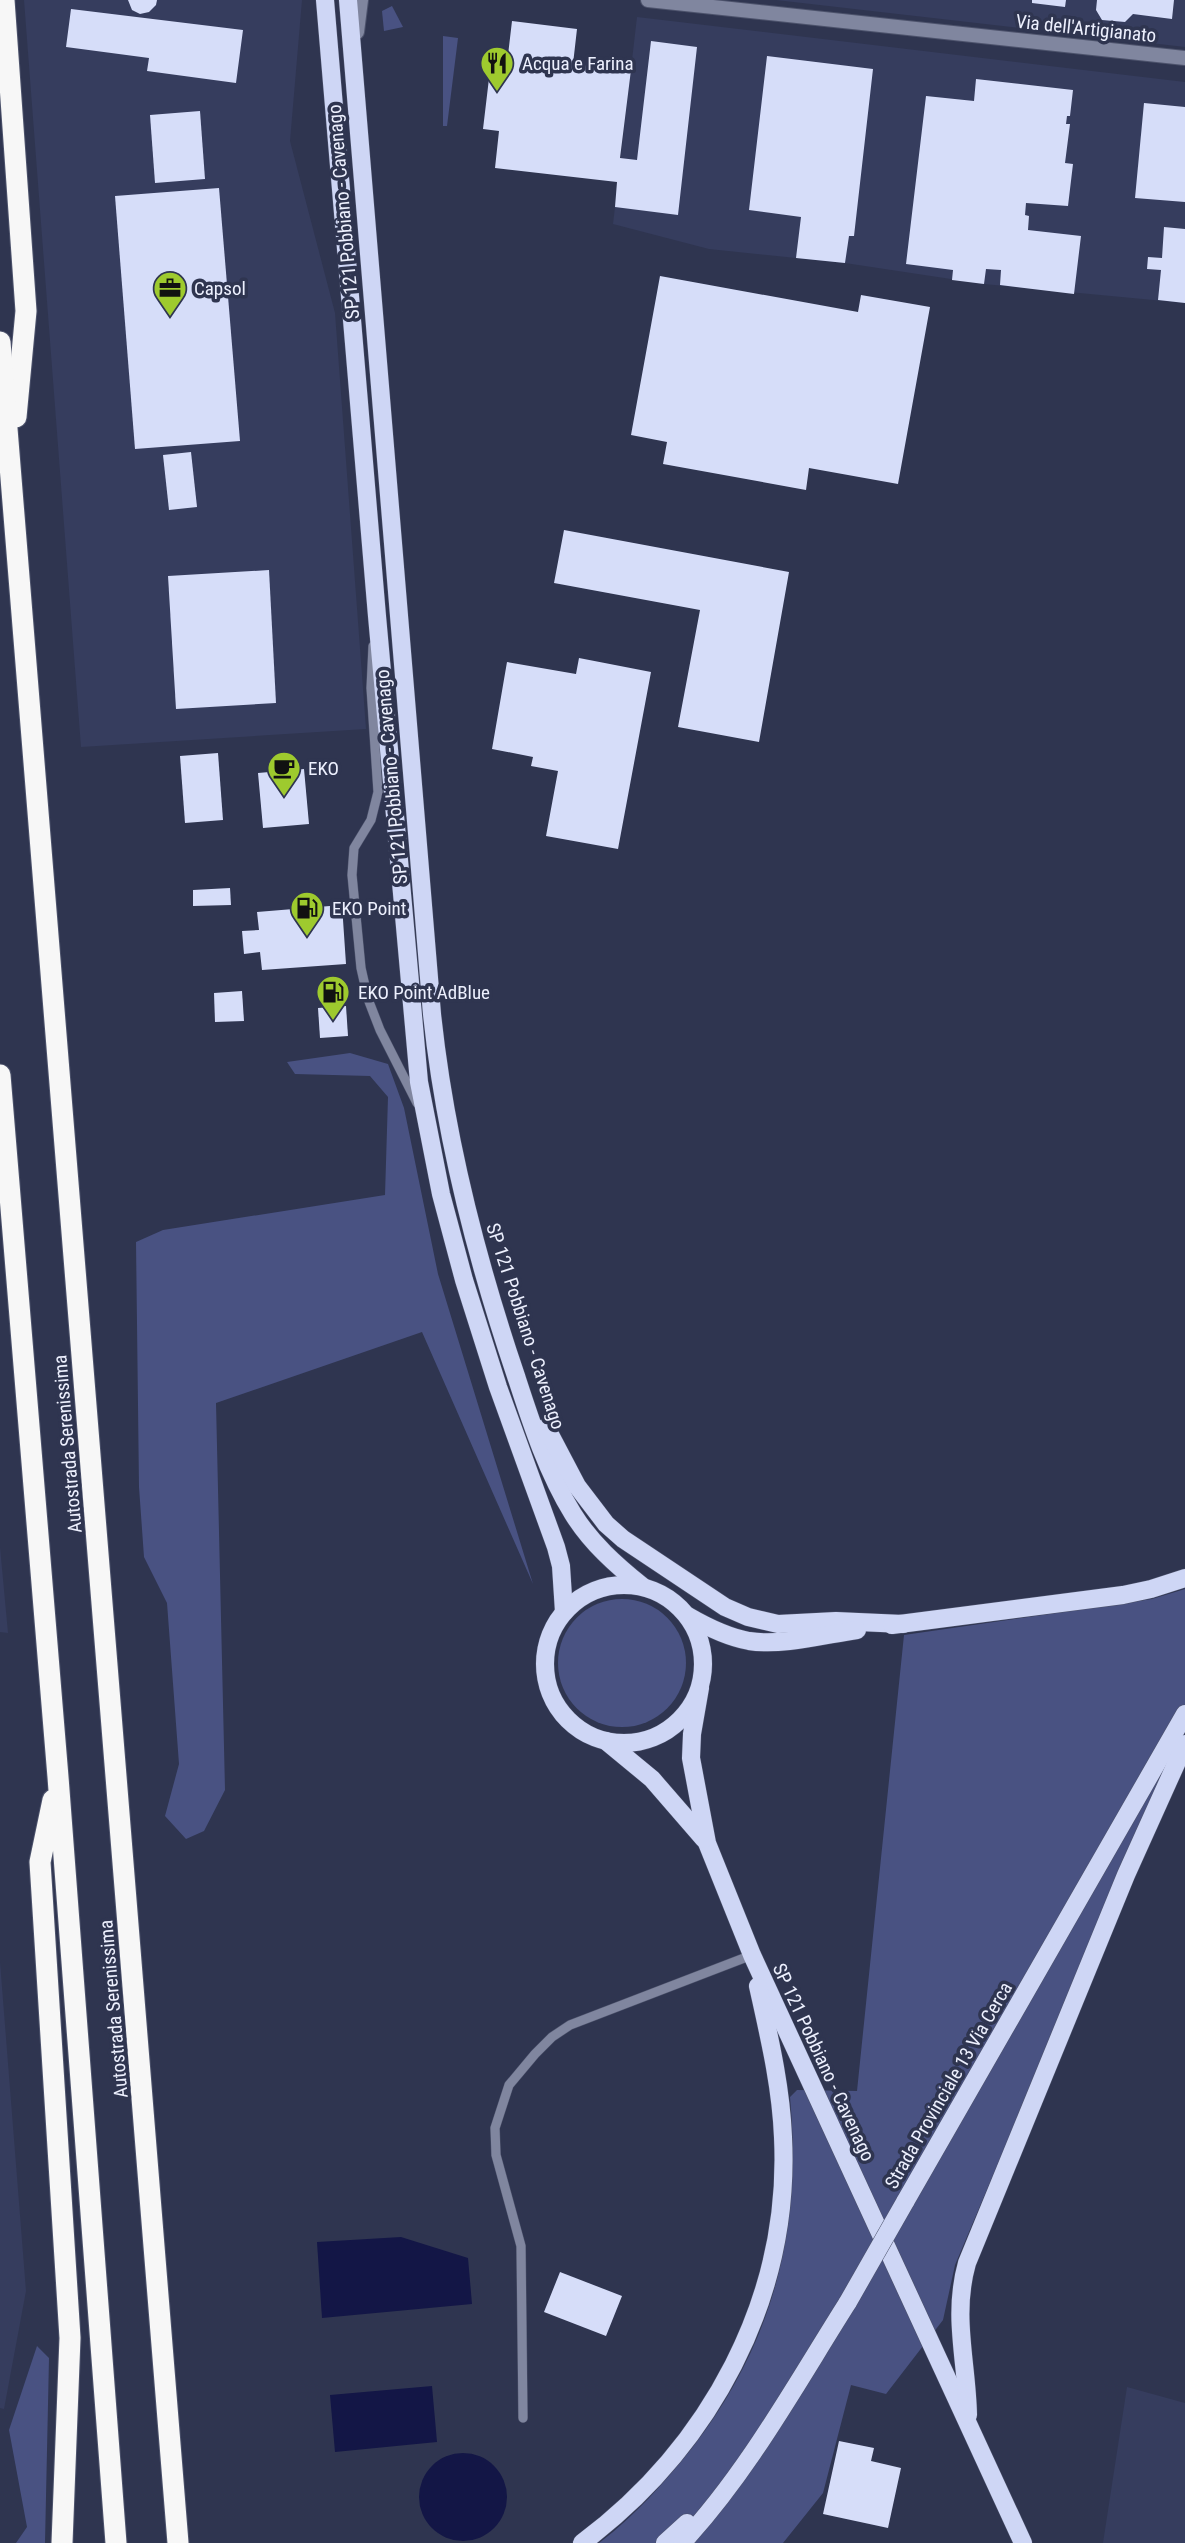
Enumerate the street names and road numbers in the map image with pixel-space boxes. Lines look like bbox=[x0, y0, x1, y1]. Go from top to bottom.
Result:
street label: Via dell'Artigianato bbox=[1015, 10, 1157, 47]
street label: SP 121 Pobbiano - Cavenago bbox=[323, 104, 364, 320]
street label: SP 121 Pobbiano - Cavenago bbox=[371, 669, 412, 885]
street label: SP 121 Pobbiano - Cavenago bbox=[481, 1220, 570, 1432]
street label: Autostrada Serenissima bbox=[48, 1354, 87, 1534]
street label: Autostrada Serenissima bbox=[94, 1919, 133, 2099]
street label: SP 121 Pobbiano - Cavenago bbox=[768, 1960, 879, 2165]
street label: Strada Provinciale 13 Via Cerca bbox=[880, 1978, 1017, 2193]

